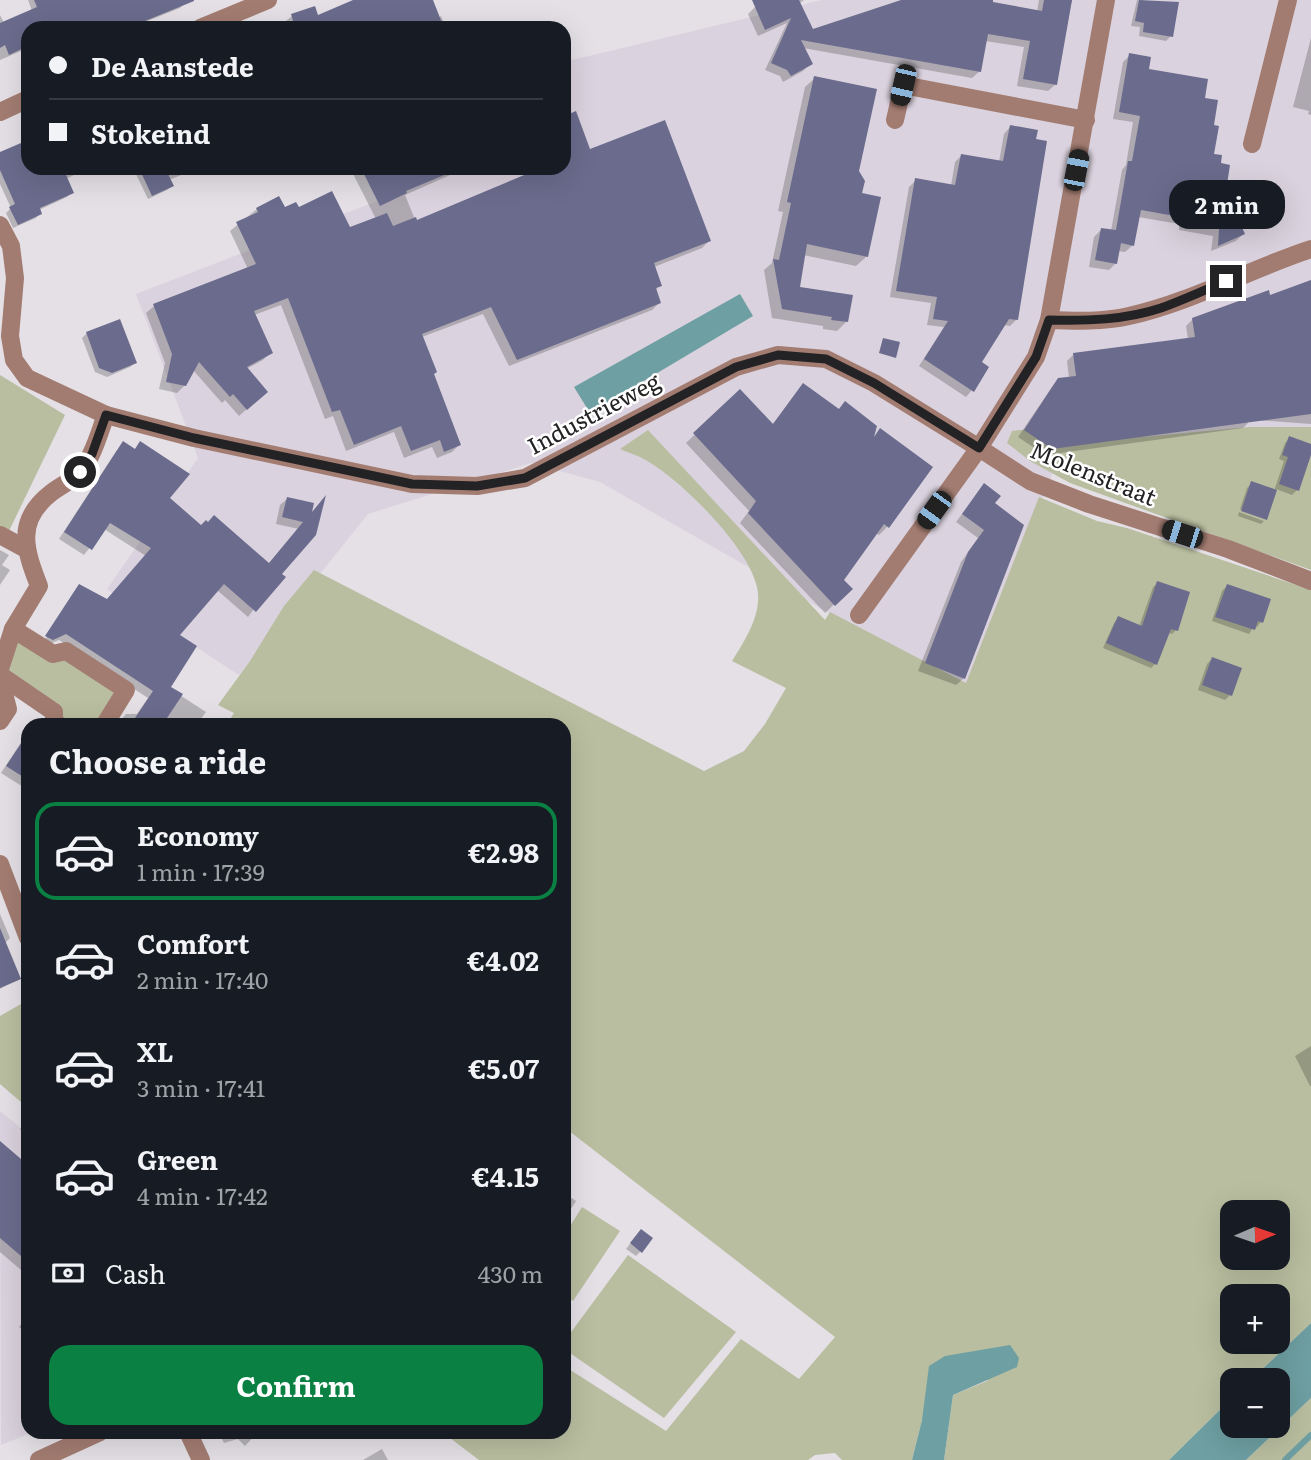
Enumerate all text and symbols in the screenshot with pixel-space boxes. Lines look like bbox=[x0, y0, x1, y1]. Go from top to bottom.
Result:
text: De Aanstede bbox=[91, 46, 254, 85]
car bbox=[889, 62, 918, 108]
text: Stokeind bbox=[91, 113, 210, 152]
car bbox=[1062, 147, 1091, 193]
callout: 2 min bbox=[1168, 180, 1284, 229]
text: 2 min bbox=[1195, 187, 1259, 221]
route end bbox=[1210, 265, 1242, 297]
street label: Industrieweg bbox=[521, 363, 666, 462]
street label: Molenstraat bbox=[1026, 431, 1163, 513]
route start bbox=[64, 456, 96, 488]
car bbox=[914, 487, 955, 533]
car bbox=[1159, 518, 1206, 550]
text: Choose a ride bbox=[49, 736, 266, 784]
text: Economy bbox=[137, 815, 259, 854]
icon: car bbox=[53, 820, 116, 883]
text: €2.98 bbox=[468, 832, 539, 871]
text: 1 min · 17:39 bbox=[137, 854, 265, 888]
text: Comfort bbox=[137, 923, 249, 962]
icon: car bbox=[53, 928, 116, 991]
text: €4.02 bbox=[467, 940, 539, 979]
text: 2 min · 17:40 bbox=[137, 962, 268, 996]
text: XL bbox=[137, 1031, 174, 1070]
icon: car bbox=[53, 1036, 116, 1099]
text: €5.07 bbox=[468, 1048, 539, 1087]
text: 3 min · 17:41 bbox=[137, 1070, 265, 1104]
text: Green bbox=[137, 1139, 218, 1178]
icon: car bbox=[53, 1144, 116, 1207]
text: €4.15 bbox=[472, 1156, 539, 1195]
text: 4 min · 17:42 bbox=[137, 1178, 268, 1212]
north arrow bbox=[1220, 1200, 1290, 1270]
map controls bbox=[1220, 1200, 1290, 1438]
text: Cash bbox=[105, 1253, 166, 1292]
icon: cash bbox=[49, 1254, 87, 1292]
text: 430 m bbox=[478, 1256, 543, 1290]
button: + bbox=[1220, 1284, 1290, 1354]
button: Confirm bbox=[49, 1345, 543, 1425]
button: − bbox=[1220, 1368, 1290, 1438]

